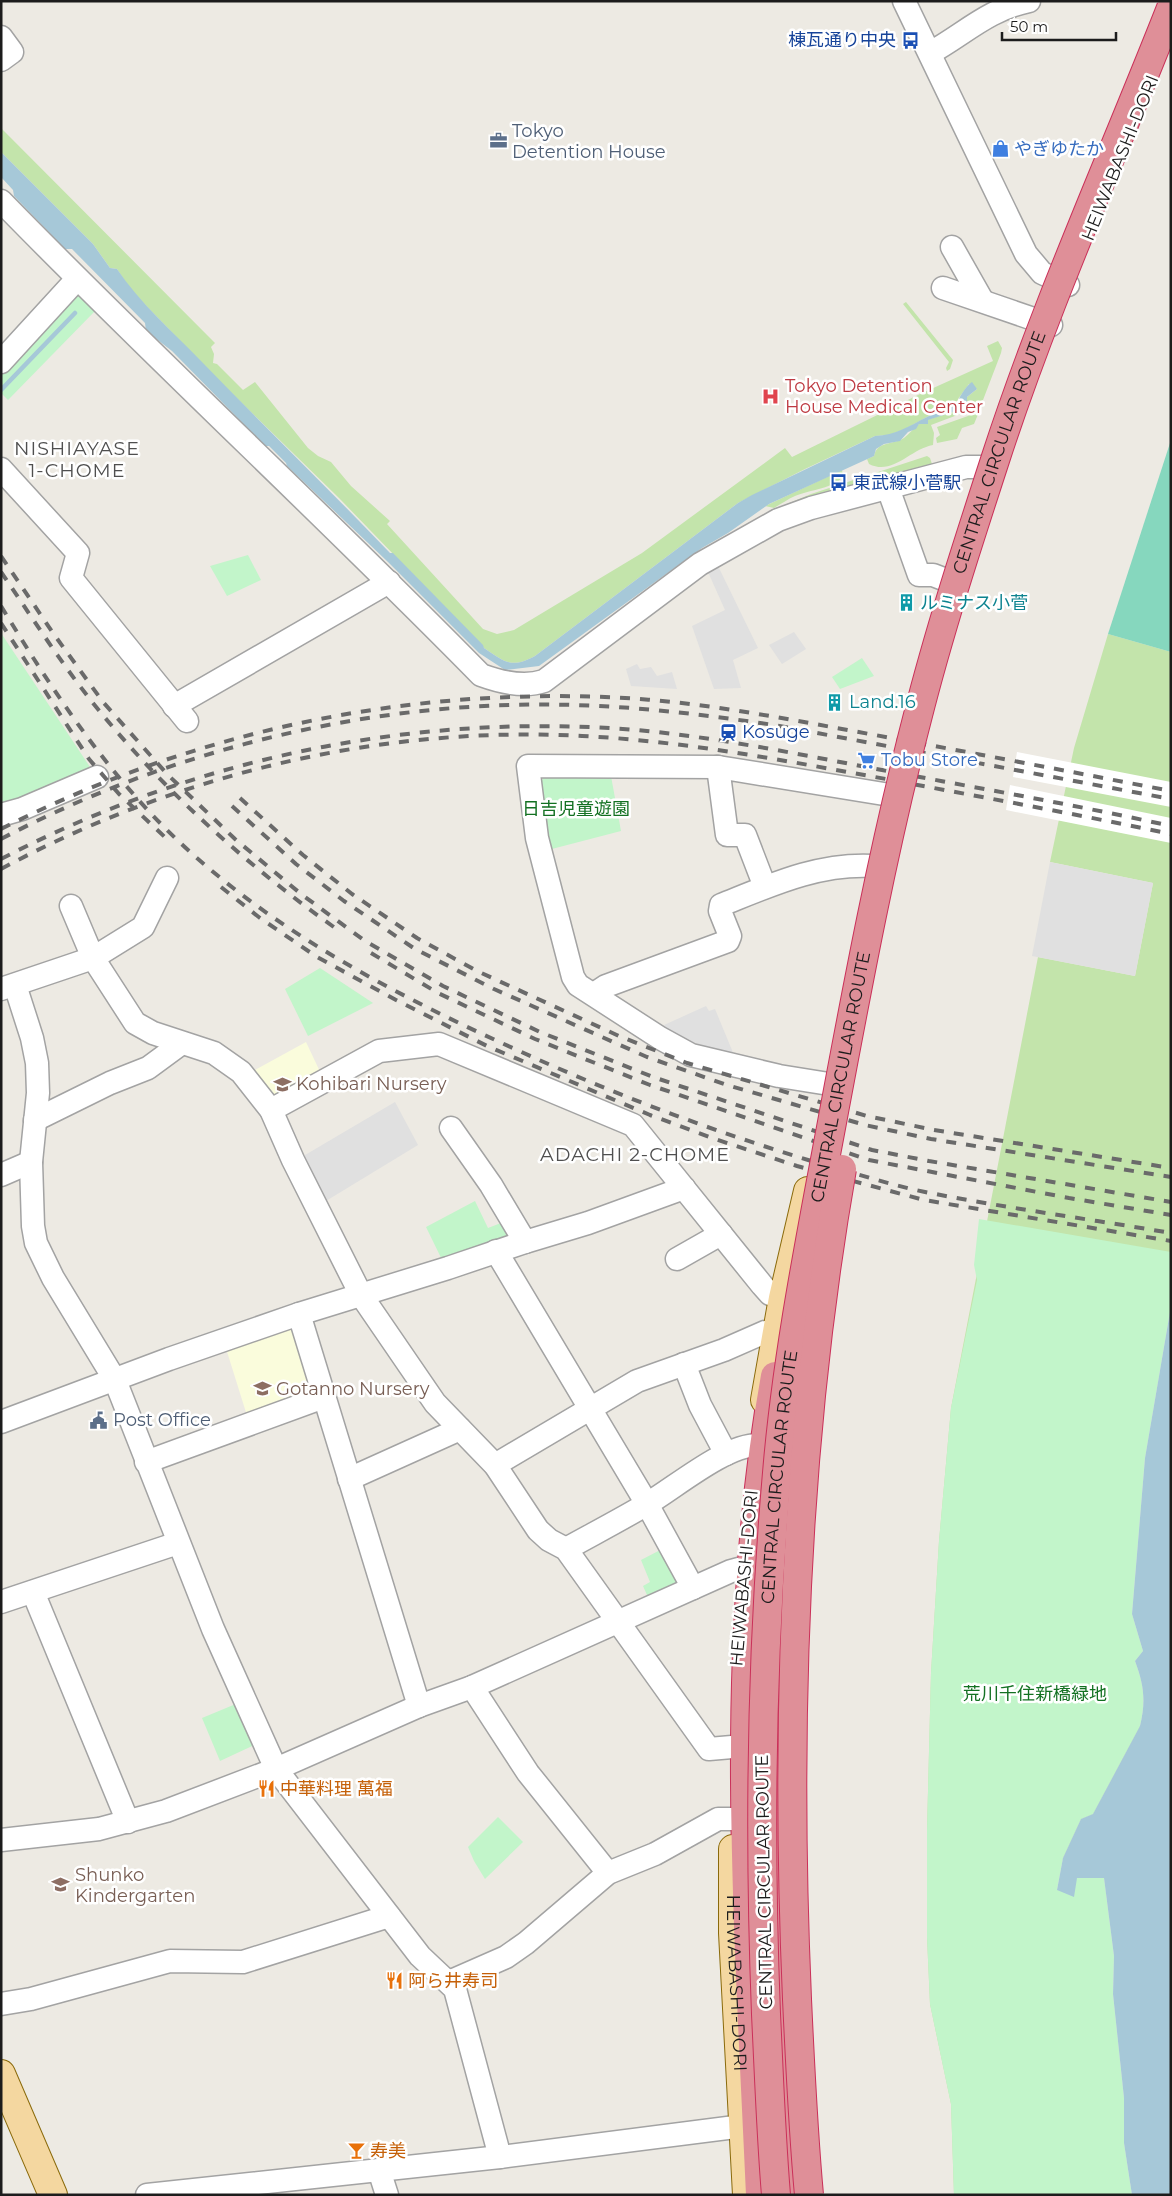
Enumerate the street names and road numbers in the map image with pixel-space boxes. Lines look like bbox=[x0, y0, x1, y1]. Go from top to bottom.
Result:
street label: HEIWABASHI-DORI bbox=[1077, 72, 1163, 244]
street label: CENTRAL CIRCULAR ROUTE bbox=[948, 328, 1051, 577]
street label: CENTRAL CIRCULAR ROUTE bbox=[806, 950, 875, 1204]
street label: CENTRAL CIRCULAR ROUTE bbox=[757, 1349, 802, 1605]
street label: HEIWABASHI-DORI bbox=[725, 1489, 763, 1667]
street label: CENTRAL CIRCULAR ROUTE bbox=[751, 1754, 777, 2010]
street label: HEIWABASHI-DORI bbox=[722, 1894, 751, 2072]

